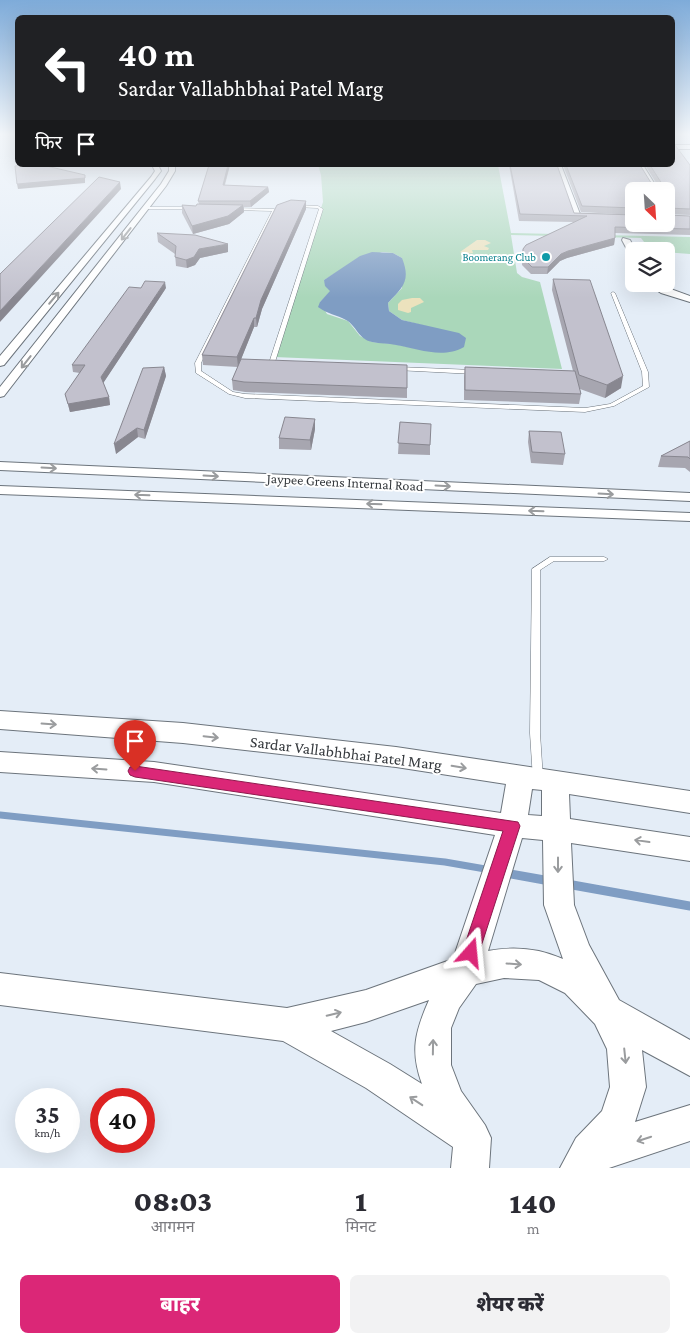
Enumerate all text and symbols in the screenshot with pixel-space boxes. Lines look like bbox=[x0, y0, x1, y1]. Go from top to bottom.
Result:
icon: left bbox=[35, 35, 100, 100]
text: 40 m bbox=[118, 35, 195, 74]
text: Sardar Vallabhbhai Patel Marg bbox=[118, 76, 383, 101]
icon: arrive bbox=[72, 130, 100, 158]
text: फिर bbox=[35, 132, 62, 153]
north arrow bbox=[625, 182, 675, 232]
map controls bbox=[625, 182, 675, 292]
one-way arrow bbox=[120, 227, 131, 240]
button: layers bbox=[625, 242, 675, 292]
place label: Boomerang Club bbox=[462, 251, 536, 264]
marker: Boomerang Club bbox=[540, 251, 552, 263]
one-way arrow bbox=[48, 292, 59, 305]
one-way arrow bbox=[20, 355, 31, 368]
one-way arrow bbox=[40, 464, 56, 473]
street label: Jaypee Greens Internal Road bbox=[264, 470, 424, 494]
one-way arrow bbox=[203, 471, 219, 480]
one-way arrow bbox=[435, 482, 451, 491]
one-way arrow bbox=[597, 489, 613, 498]
one-way arrow bbox=[134, 491, 150, 500]
one-way arrow bbox=[366, 500, 382, 509]
one-way arrow bbox=[529, 506, 545, 516]
one-way arrow bbox=[40, 719, 56, 729]
pin bbox=[114, 720, 156, 771]
icon: arrive bbox=[121, 727, 149, 755]
one-way arrow bbox=[202, 732, 218, 742]
street label: Sardar Vallabhbhai Patel Marg bbox=[249, 733, 443, 774]
one-way arrow bbox=[450, 763, 466, 773]
one-way arrow bbox=[92, 764, 108, 773]
one-way arrow bbox=[634, 836, 650, 846]
one-way arrow bbox=[553, 857, 563, 873]
position arrow bbox=[444, 926, 496, 978]
one-way arrow bbox=[505, 959, 521, 968]
one-way arrow bbox=[326, 1009, 342, 1018]
one-way arrow bbox=[429, 1039, 438, 1055]
one-way arrow bbox=[620, 1048, 630, 1064]
speed limit sign: 40 bbox=[90, 1088, 155, 1153]
one-way arrow bbox=[410, 1096, 424, 1106]
text: 35 bbox=[35, 1101, 60, 1128]
text: km/h bbox=[35, 1126, 60, 1140]
one-way arrow bbox=[637, 1135, 652, 1144]
text: 08:03 bbox=[133, 1184, 212, 1217]
text: 1 bbox=[355, 1184, 367, 1217]
text: 140 bbox=[510, 1186, 557, 1219]
text: आगमन bbox=[151, 1218, 195, 1235]
text: मिनट bbox=[346, 1218, 376, 1235]
text: m bbox=[527, 1220, 540, 1237]
button: बाहर bbox=[20, 1275, 340, 1333]
button: शेयर करें bbox=[350, 1275, 670, 1333]

